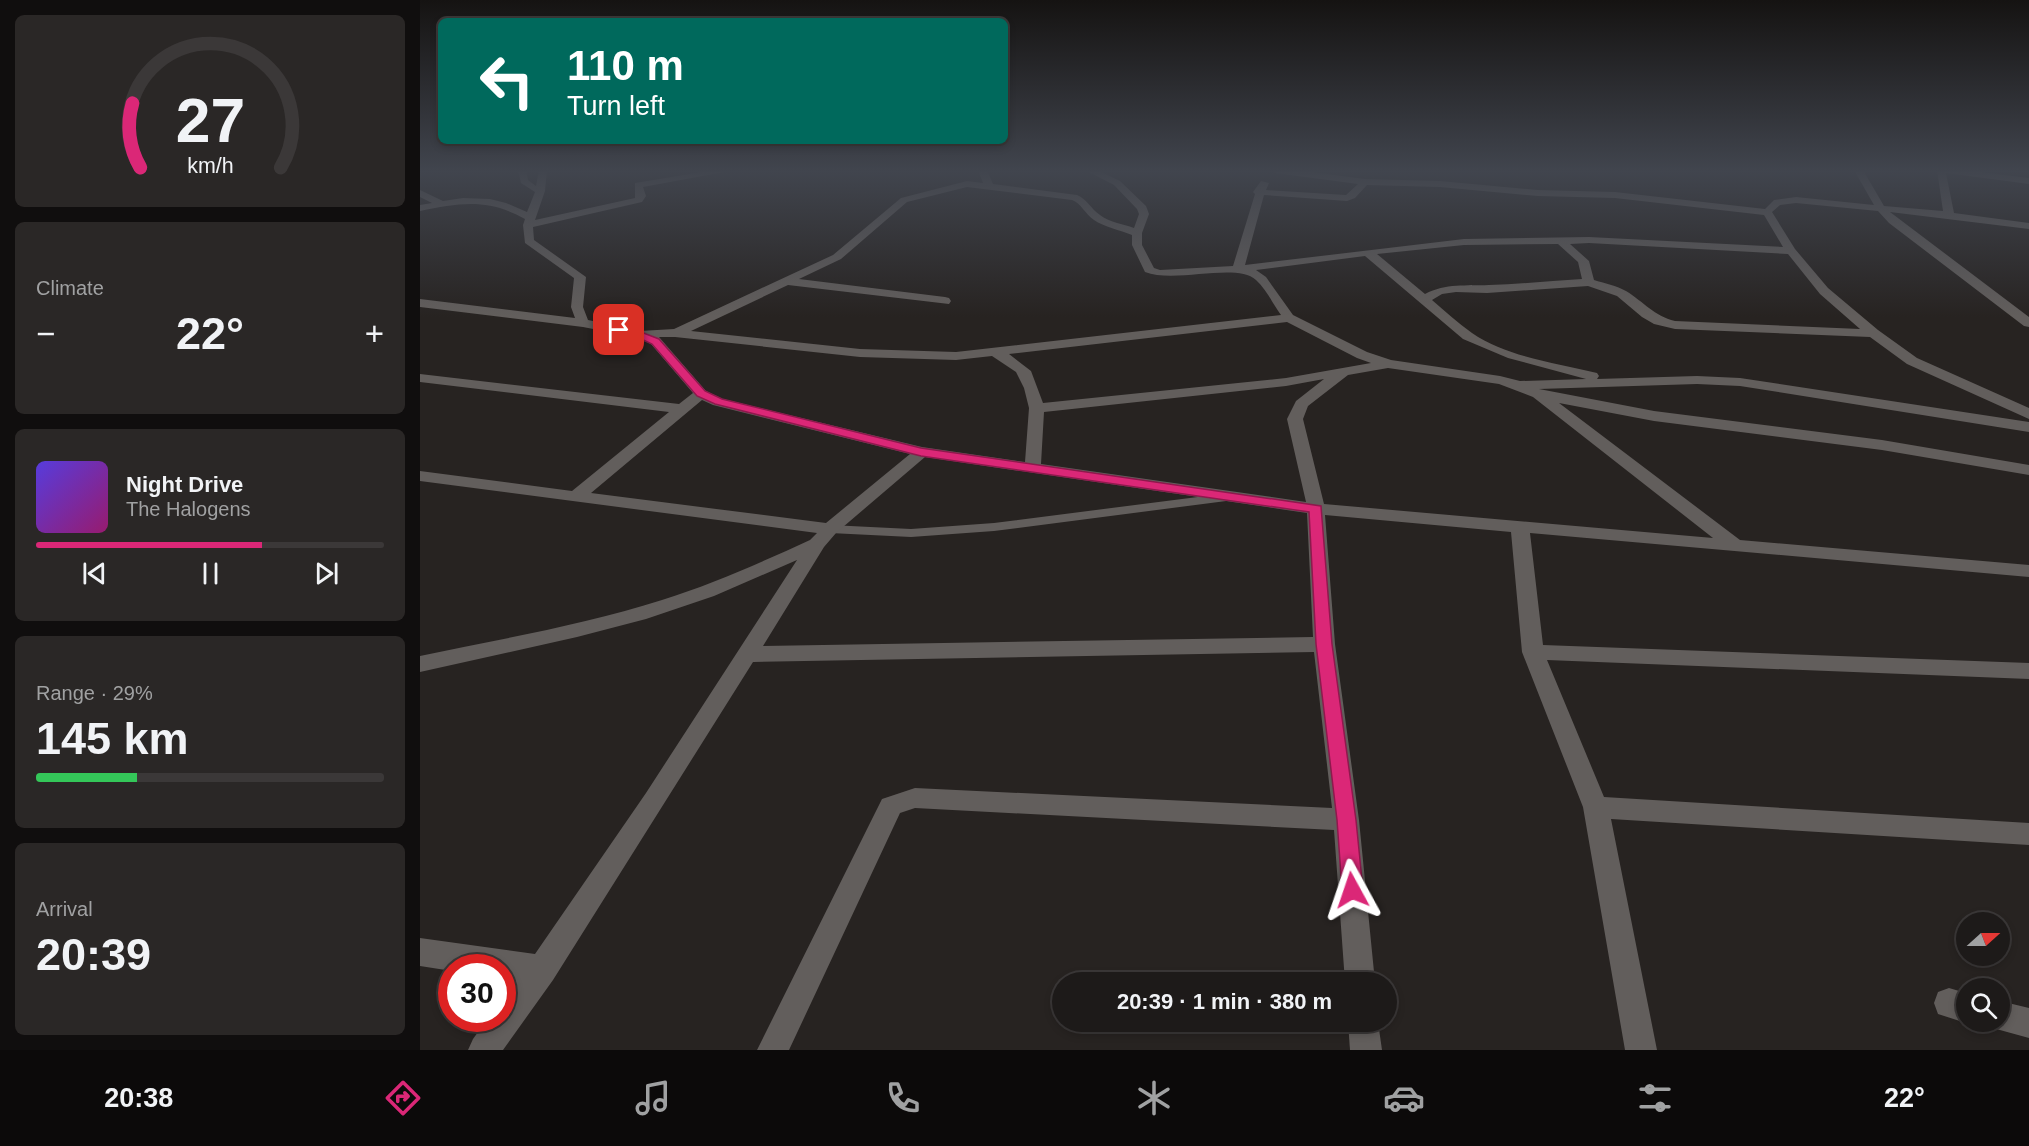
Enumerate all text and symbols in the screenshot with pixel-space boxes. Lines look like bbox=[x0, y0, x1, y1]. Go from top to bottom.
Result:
icon: left bbox=[468, 42, 546, 120]
text: 110 m bbox=[567, 42, 684, 89]
text: 27 bbox=[175, 86, 245, 155]
text: Turn left bbox=[567, 91, 665, 121]
text: km/h bbox=[187, 154, 233, 178]
text: Climate bbox=[36, 277, 104, 299]
pin bbox=[593, 304, 644, 355]
text: 22° bbox=[176, 308, 244, 359]
icon: arrive bbox=[602, 313, 635, 346]
text: − bbox=[36, 315, 55, 352]
text: + bbox=[365, 315, 384, 352]
text: Night Drive bbox=[126, 472, 243, 497]
text: The Halogens bbox=[126, 498, 251, 520]
icon: previous bbox=[78, 557, 111, 590]
icon: pause bbox=[194, 557, 227, 590]
icon: next bbox=[310, 557, 343, 590]
text: Range · 29% bbox=[36, 682, 153, 704]
text: 145 km bbox=[36, 713, 189, 764]
position arrow bbox=[1320, 858, 1384, 922]
text: Arrival bbox=[36, 898, 93, 920]
north arrow bbox=[1956, 912, 2010, 966]
map controls bbox=[1956, 912, 2010, 1032]
text: 20:39 bbox=[36, 929, 151, 980]
speed limit sign: 30 bbox=[438, 954, 516, 1032]
button: search bbox=[1956, 978, 2010, 1032]
text: 20:39 · 1 min · 380 m bbox=[1117, 989, 1332, 1014]
icon: directions bbox=[382, 1077, 424, 1119]
icon: music bbox=[632, 1077, 674, 1119]
icon: phone bbox=[882, 1077, 924, 1119]
icon: climate bbox=[1133, 1077, 1175, 1119]
icon: car bbox=[1383, 1077, 1425, 1119]
icon: filters bbox=[1634, 1077, 1676, 1119]
text: 20:38 bbox=[104, 1083, 173, 1113]
text: 22° bbox=[1884, 1083, 1925, 1113]

